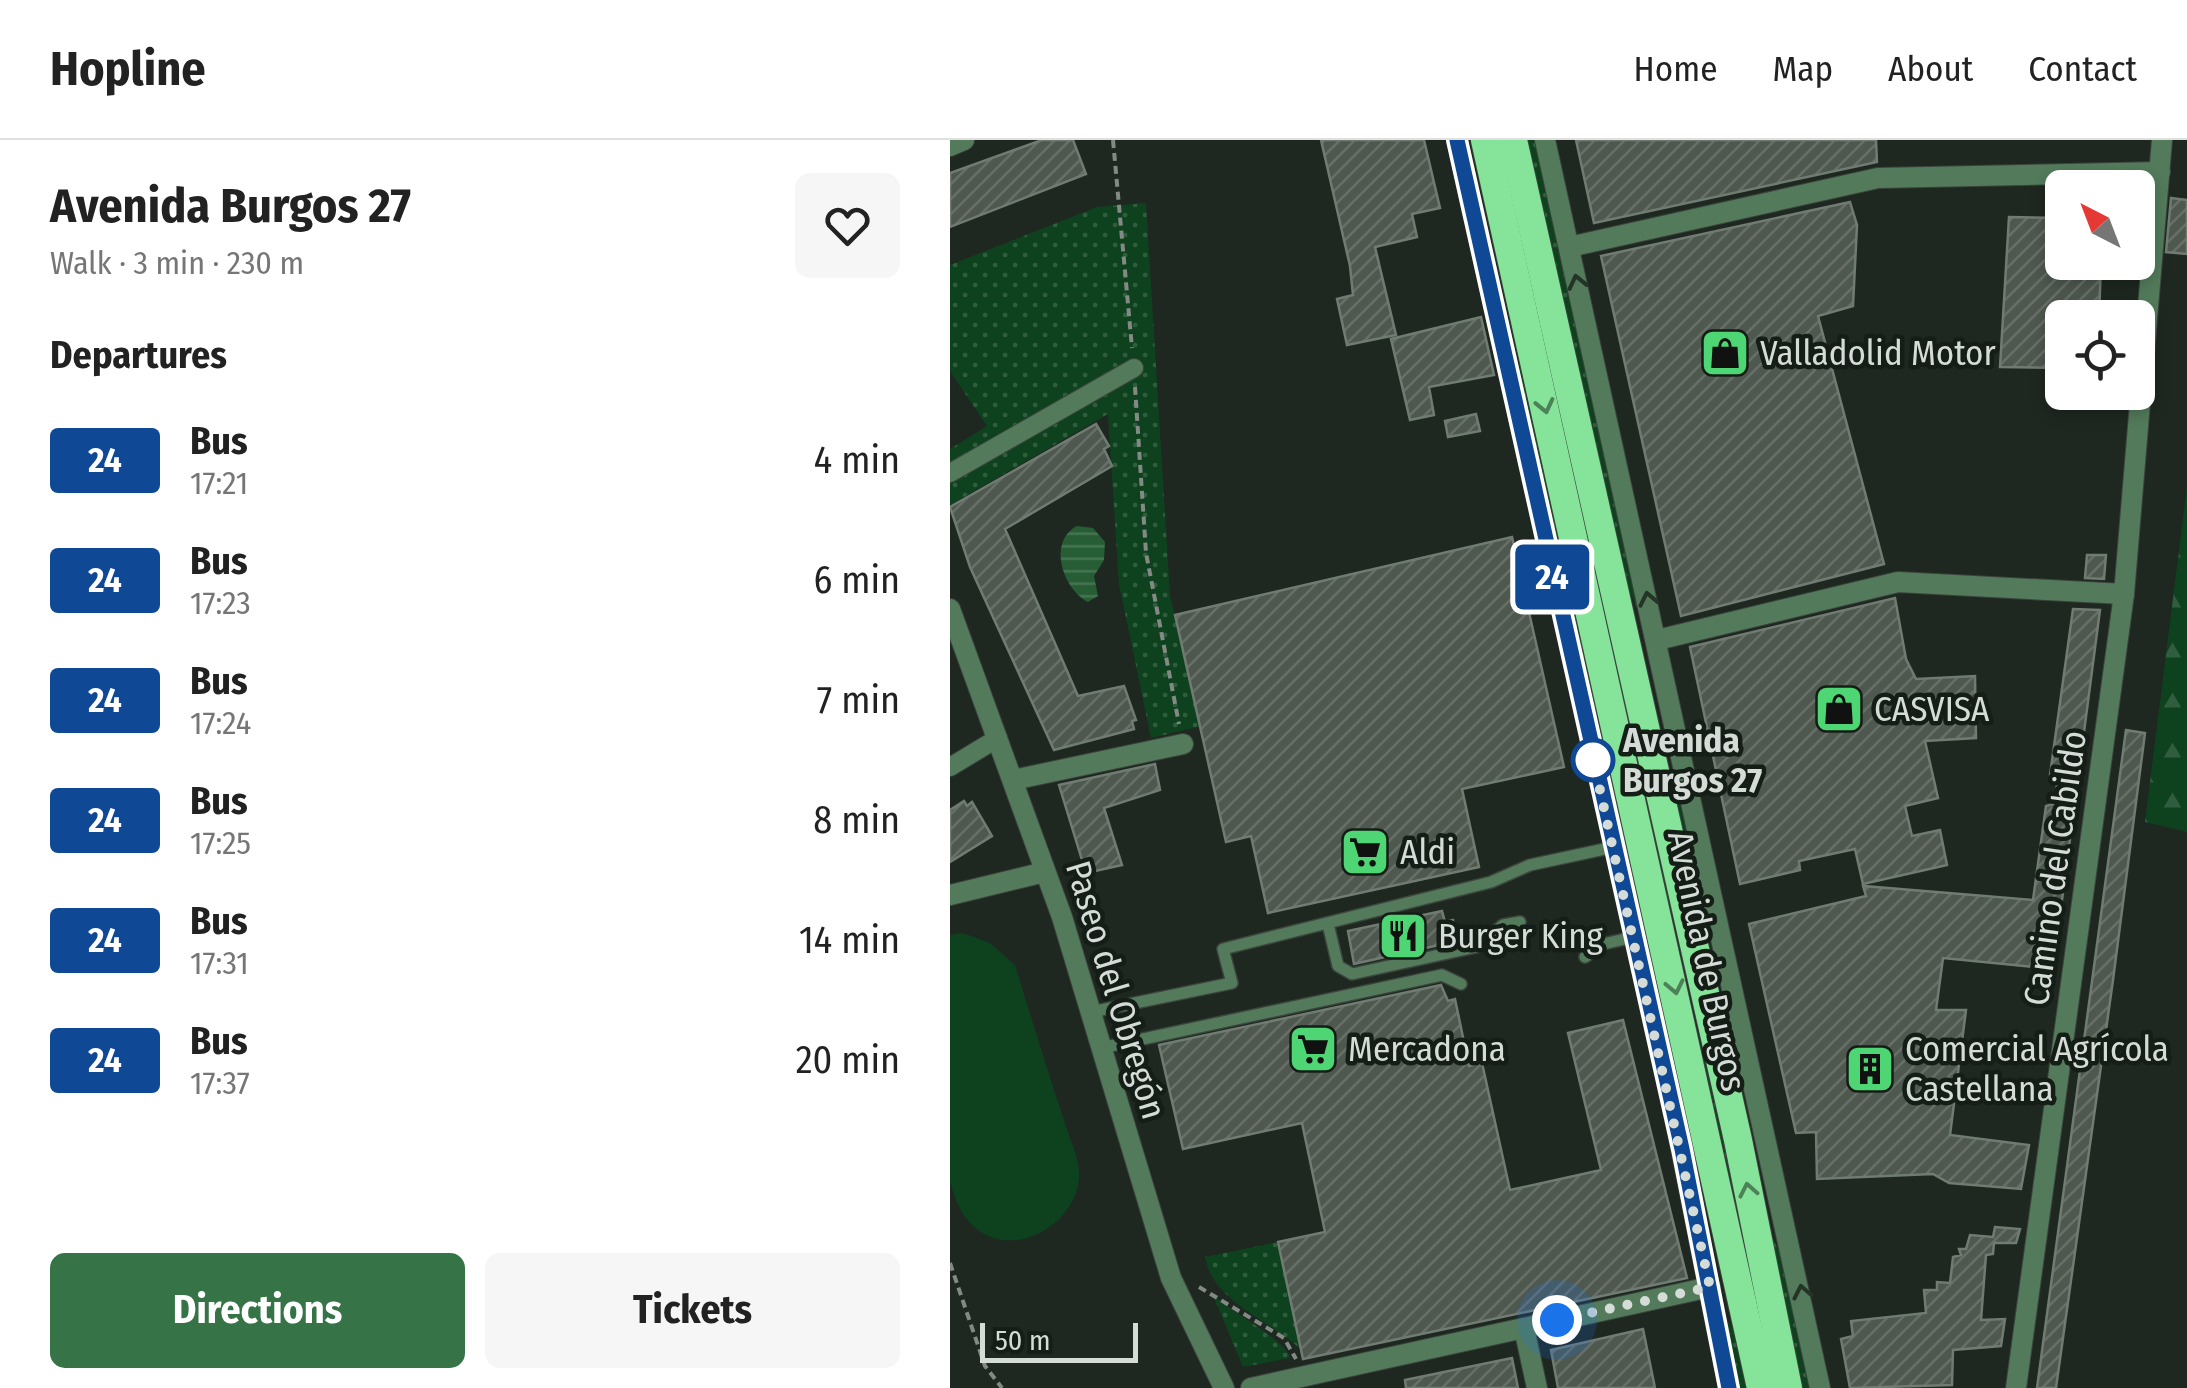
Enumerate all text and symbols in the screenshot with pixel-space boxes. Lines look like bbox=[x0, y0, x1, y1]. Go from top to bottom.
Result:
text: Hopline bbox=[50, 40, 206, 98]
text: Home bbox=[1634, 48, 1717, 90]
text: Map bbox=[1772, 48, 1833, 90]
text: About bbox=[1888, 48, 1973, 90]
text: Contact bbox=[2028, 48, 2137, 90]
north arrow bbox=[2045, 170, 2155, 280]
map controls bbox=[2045, 170, 2155, 410]
button: heart bbox=[795, 173, 900, 278]
text: Avenida Burgos 27 bbox=[50, 177, 411, 235]
text: Walk · 3 min · 230 m bbox=[50, 244, 304, 282]
one-way arrow bbox=[1568, 274, 1589, 291]
button: locate bbox=[2045, 300, 2155, 410]
shop icon: Valladolid Motor bbox=[1699, 327, 1751, 379]
text: Departures bbox=[50, 332, 227, 378]
place label: Valladolid Motor bbox=[1760, 332, 1996, 374]
one-way arrow bbox=[1533, 397, 1554, 414]
text: Bus bbox=[190, 418, 248, 464]
text: 4 min bbox=[814, 437, 900, 483]
text: 24 bbox=[88, 439, 122, 481]
text: 17:21 bbox=[190, 464, 248, 502]
text: Bus bbox=[190, 538, 248, 584]
line badge: 24 bbox=[1507, 544, 1597, 610]
text: 24 bbox=[1535, 556, 1569, 598]
text: 6 min bbox=[813, 557, 900, 603]
text: 24 bbox=[88, 559, 122, 601]
text: 17:23 bbox=[190, 584, 251, 622]
one-way arrow bbox=[1639, 591, 1660, 608]
text: Bus bbox=[190, 658, 248, 704]
text: 7 min bbox=[817, 677, 900, 723]
text: 24 bbox=[88, 679, 122, 721]
shop icon: CASVISA bbox=[1813, 683, 1865, 735]
place label: CASVISA bbox=[1874, 688, 1990, 730]
text: 17:24 bbox=[190, 704, 251, 742]
place label: Avenida Burgos 27 bbox=[1622, 719, 1762, 801]
street label: Camino del Cabildo bbox=[2015, 728, 2095, 1008]
marker: Avenida Burgos 27 bbox=[1572, 739, 1614, 781]
text: Bus bbox=[190, 778, 248, 824]
text: 8 min bbox=[813, 797, 900, 843]
text: 24 bbox=[88, 799, 122, 841]
text: 17:25 bbox=[190, 824, 251, 862]
supermarket icon: Aldi bbox=[1339, 826, 1391, 878]
street label: Avenida de Burgos bbox=[1659, 827, 1755, 1095]
place label: Aldi bbox=[1400, 831, 1455, 873]
street label: Paseo del Obregón bbox=[1057, 856, 1175, 1124]
text: Bus bbox=[190, 898, 248, 944]
restaurant icon: Burger King bbox=[1377, 910, 1429, 962]
place label: Burger King bbox=[1438, 915, 1604, 957]
text: 14 min bbox=[799, 917, 900, 963]
text: 24 bbox=[88, 919, 122, 961]
text: 17:31 bbox=[190, 944, 249, 982]
one-way arrow bbox=[1663, 978, 1684, 995]
text: Bus bbox=[190, 1018, 248, 1064]
supermarket icon: Mercadona bbox=[1287, 1023, 1339, 1075]
place label: Mercadona bbox=[1348, 1028, 1506, 1070]
place label: Comercial Agrícola Castellana bbox=[1905, 1028, 2169, 1110]
text: 20 min bbox=[796, 1037, 900, 1083]
text: 24 bbox=[88, 1039, 122, 1081]
building icon: Comercial Agrícola Castellana bbox=[1844, 1043, 1896, 1095]
text: 17:37 bbox=[190, 1064, 250, 1102]
one-way arrow bbox=[1738, 1181, 1759, 1198]
button: Directions bbox=[50, 1253, 465, 1368]
button: Tickets bbox=[485, 1253, 900, 1368]
one-way arrow bbox=[1792, 1284, 1813, 1301]
your location bbox=[1532, 1295, 1582, 1345]
scale bar bbox=[980, 1318, 1138, 1362]
text: 50 m bbox=[995, 1324, 1051, 1357]

